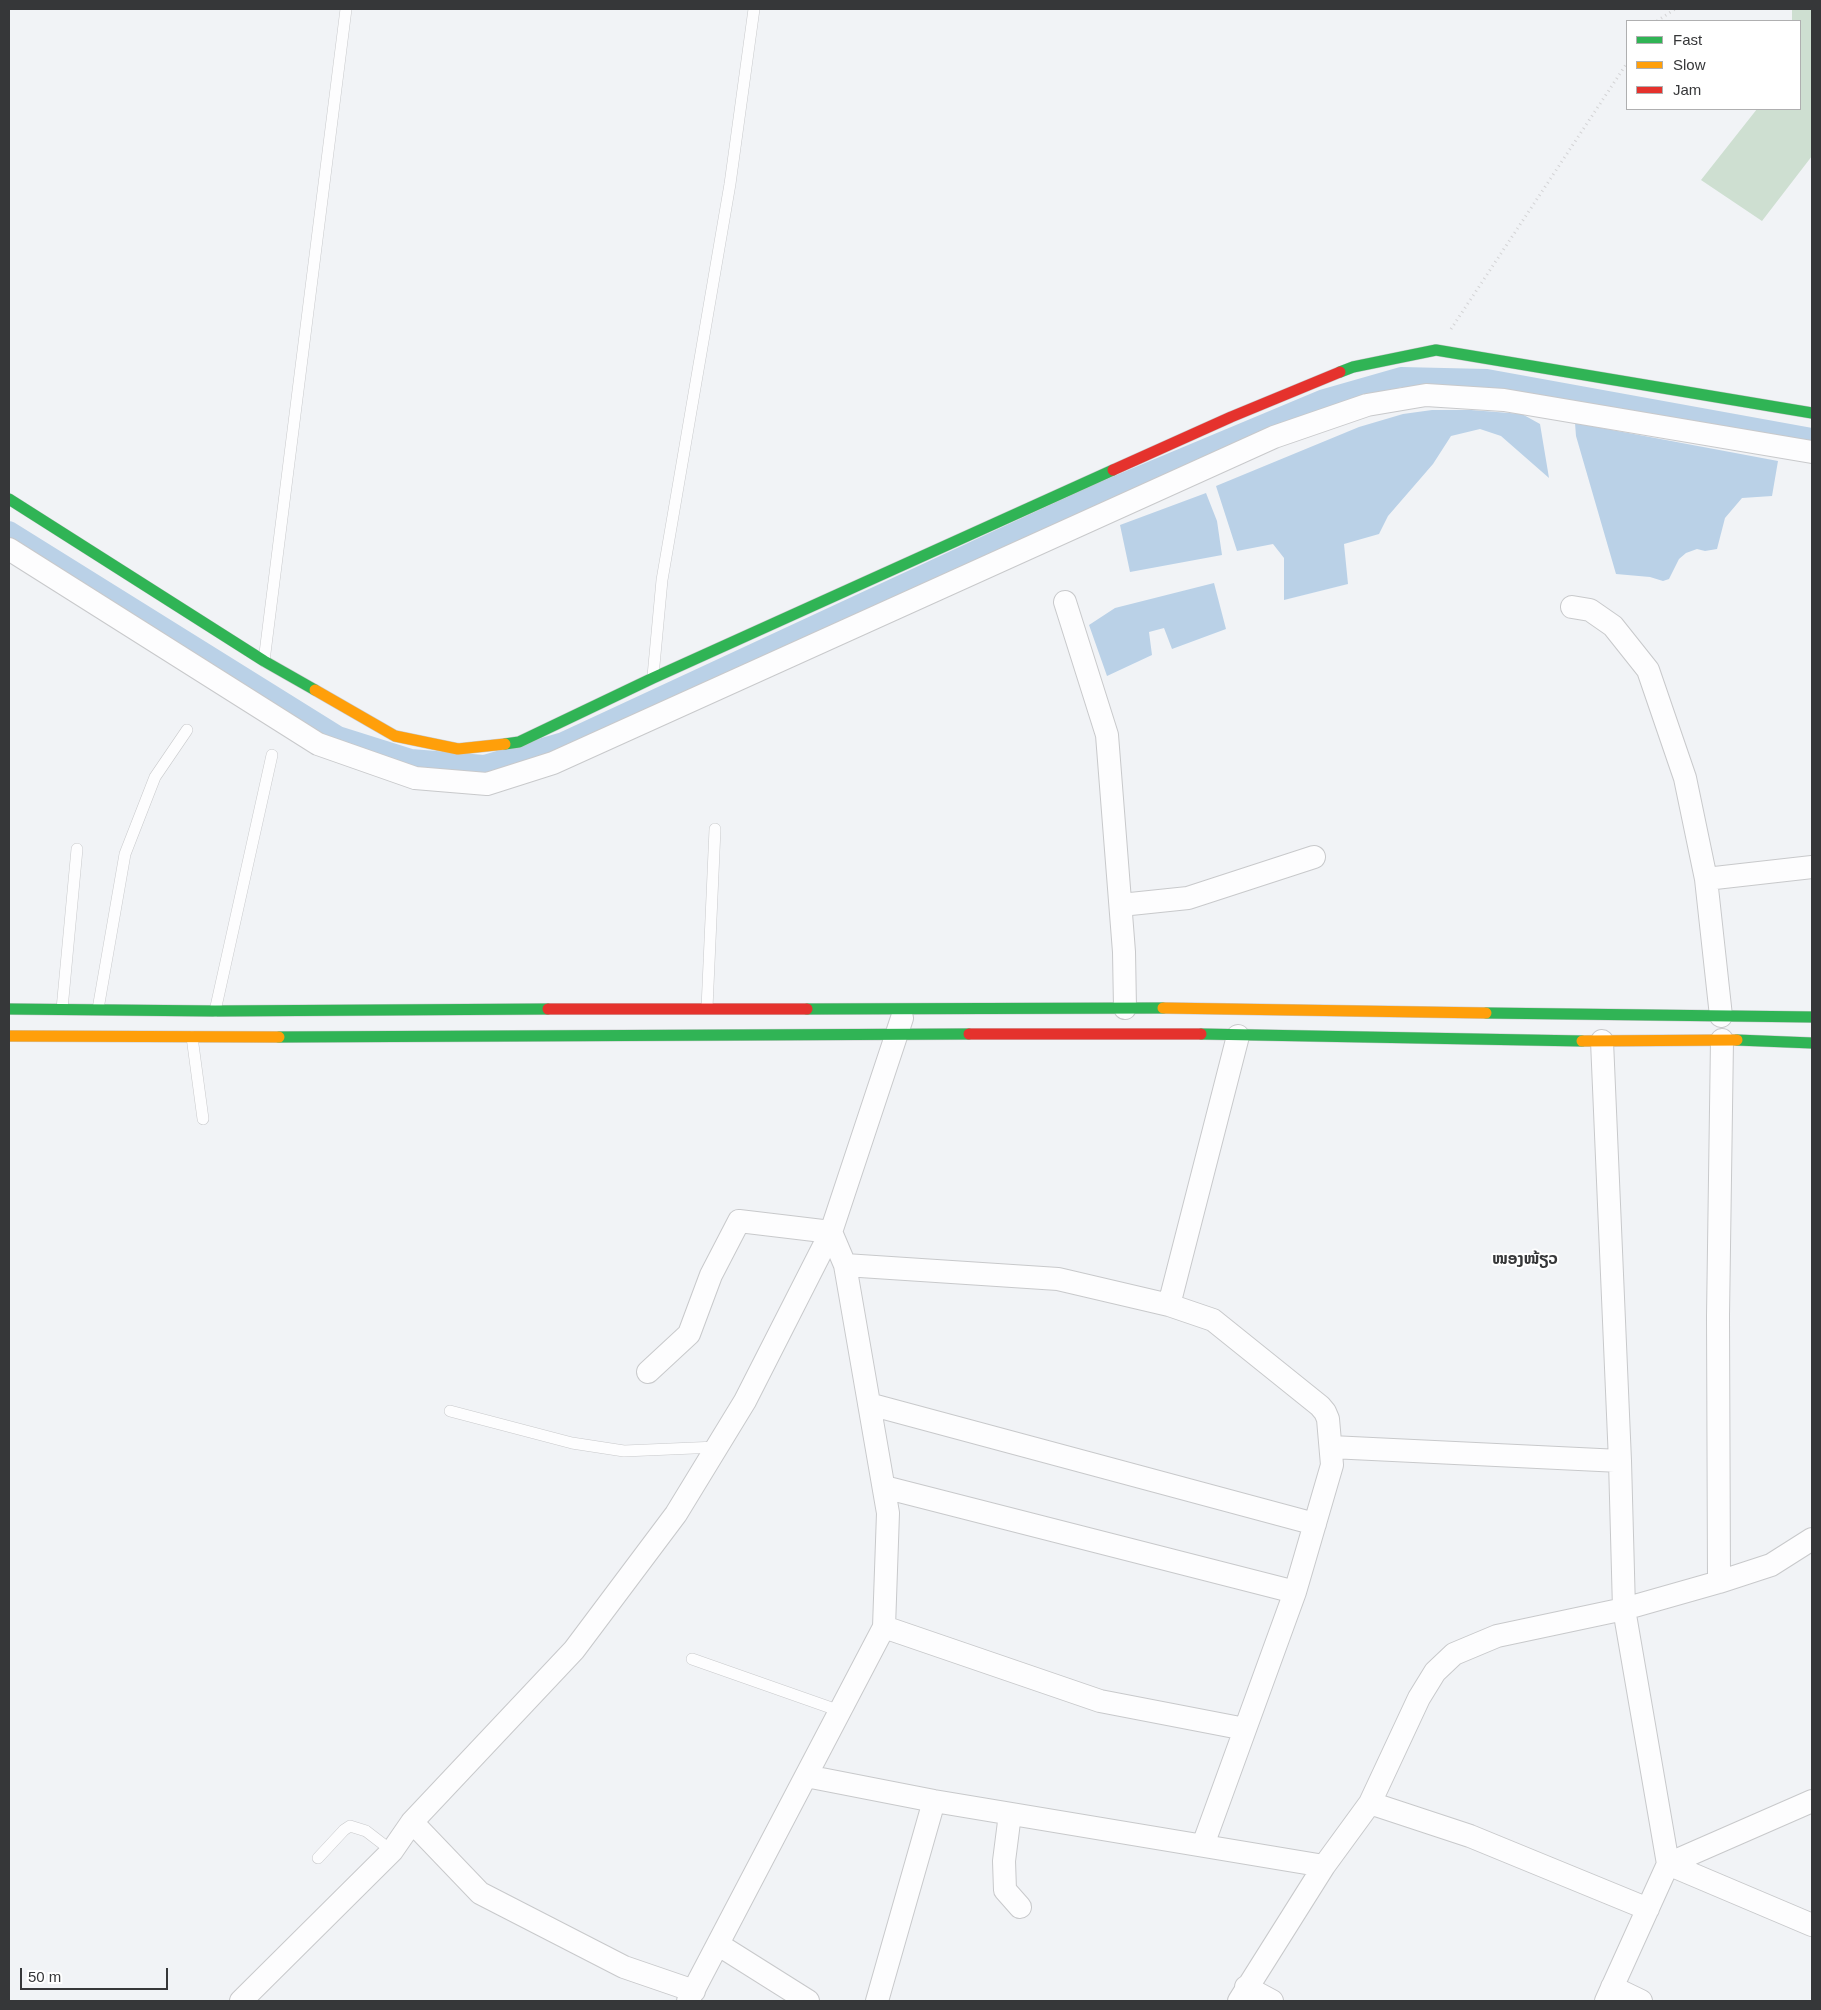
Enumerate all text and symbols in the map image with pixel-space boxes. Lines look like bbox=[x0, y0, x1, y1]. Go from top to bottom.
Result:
legend bbox=[1626, 20, 1801, 110]
text: Fast bbox=[1673, 31, 1702, 48]
text: Slow bbox=[1673, 56, 1706, 73]
text: Jam bbox=[1673, 81, 1701, 98]
district label: ໜອງໜ້ຽວ bbox=[1492, 1250, 1558, 1270]
scale bar bbox=[22, 1958, 170, 1990]
text: 50 m bbox=[28, 1968, 61, 1985]

